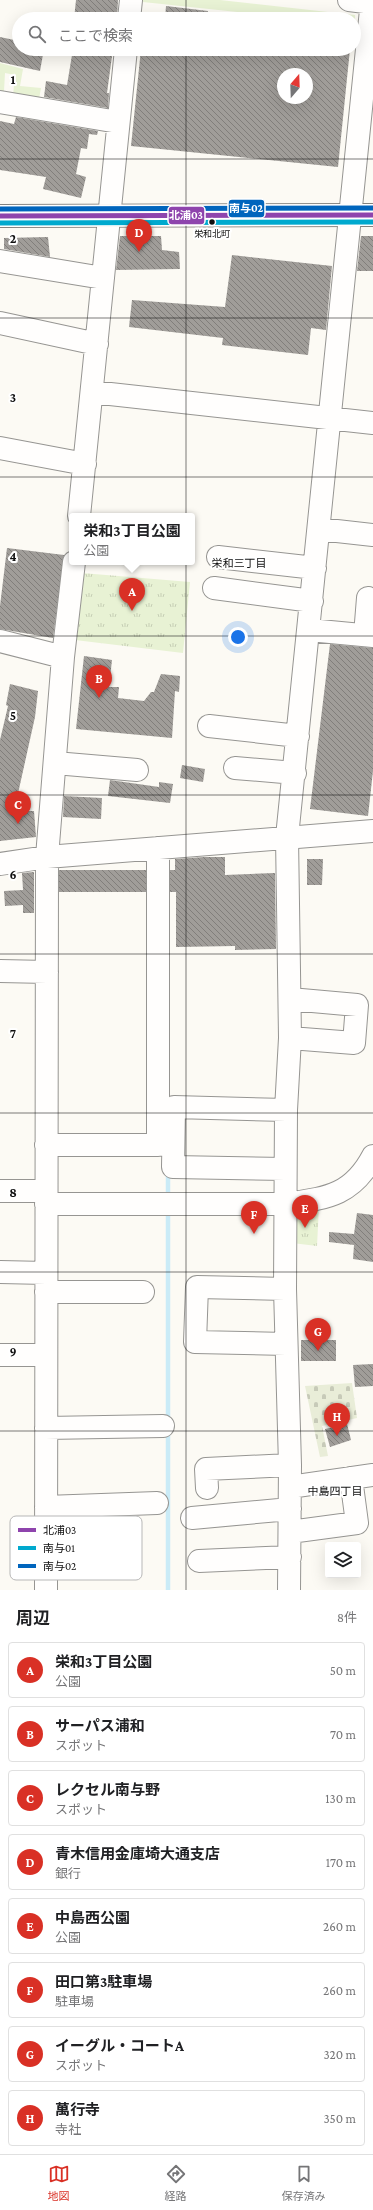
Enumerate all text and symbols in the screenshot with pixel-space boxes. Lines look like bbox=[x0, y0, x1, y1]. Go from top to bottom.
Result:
search box bbox=[12, 12, 361, 56]
icon: search bbox=[26, 23, 48, 45]
text: ここで検索 bbox=[58, 28, 133, 44]
north arrow bbox=[277, 68, 313, 104]
text: 1 bbox=[11, 72, 16, 87]
line badge: 南与02 bbox=[228, 199, 265, 218]
text: 南与02 bbox=[229, 202, 263, 214]
line badge: 北浦03 bbox=[168, 206, 205, 225]
text: 北浦03 bbox=[169, 209, 203, 221]
marker: 栄和北町 bbox=[207, 217, 217, 227]
pin: D bbox=[126, 219, 152, 252]
place label: 栄和北町 bbox=[194, 229, 230, 239]
text: 2 bbox=[10, 231, 17, 246]
text: 3 bbox=[10, 390, 16, 405]
popup bbox=[69, 513, 195, 565]
text: 栄和3丁目公園 bbox=[83, 523, 181, 539]
text: 公園 bbox=[83, 543, 109, 558]
text: 4 bbox=[9, 549, 17, 564]
district label: 栄和三丁目 bbox=[212, 557, 267, 569]
pin: A bbox=[119, 578, 145, 611]
your location bbox=[228, 627, 248, 647]
pin: B bbox=[86, 665, 112, 698]
text: 5 bbox=[10, 708, 16, 723]
pin: C bbox=[5, 791, 31, 824]
text: 6 bbox=[9, 867, 17, 882]
text: 7 bbox=[10, 1026, 16, 1041]
text: 8 bbox=[9, 1185, 17, 1200]
pin: E bbox=[292, 1195, 318, 1228]
pin: F bbox=[241, 1201, 267, 1234]
pin: G bbox=[305, 1318, 331, 1351]
text: 9 bbox=[9, 1344, 17, 1359]
pin: H bbox=[324, 1403, 350, 1436]
district label: 中島四丁目 bbox=[308, 1485, 363, 1497]
legend bbox=[10, 1516, 142, 1580]
text: 北浦03 bbox=[43, 1524, 76, 1536]
text: 南与01 bbox=[43, 1542, 75, 1554]
map controls bbox=[325, 1542, 361, 1578]
button: layers bbox=[325, 1542, 361, 1578]
text: 南与02 bbox=[43, 1560, 76, 1572]
text: 周辺 bbox=[16, 1609, 50, 1628]
text: 8件 bbox=[337, 1610, 357, 1625]
text: 栄和3丁目公園 bbox=[55, 1654, 152, 1670]
text: A bbox=[26, 1663, 34, 1678]
text: 50 m bbox=[330, 1663, 356, 1678]
text: 公園 bbox=[55, 1674, 81, 1689]
text: サーパス浦和 bbox=[55, 1718, 145, 1734]
text: B bbox=[26, 1727, 34, 1742]
text: 70 m bbox=[330, 1727, 356, 1742]
text: スポット bbox=[55, 1738, 107, 1753]
text: レクセル南与野 bbox=[55, 1782, 160, 1798]
text: C bbox=[26, 1791, 34, 1806]
text: 130 m bbox=[325, 1791, 356, 1806]
text: スポット bbox=[55, 1802, 107, 1817]
text: 青木信用金庫埼大通支店 bbox=[55, 1846, 220, 1862]
text: D bbox=[26, 1855, 34, 1870]
text: 170 m bbox=[326, 1855, 356, 1870]
text: 銀行 bbox=[55, 1866, 81, 1881]
text: 中島西公園 bbox=[55, 1910, 130, 1926]
text: E bbox=[26, 1919, 34, 1934]
text: 260 m bbox=[323, 1919, 356, 1934]
text: 公園 bbox=[55, 1930, 81, 1945]
text: 田口第3駐車場 bbox=[55, 1974, 152, 1990]
text: F bbox=[27, 1983, 33, 1998]
text: 260 m bbox=[323, 1983, 356, 1998]
text: 駐車場 bbox=[55, 1994, 94, 2009]
text: イーグル・コートA bbox=[55, 2038, 184, 2054]
text: G bbox=[26, 2047, 34, 2062]
text: 320 m bbox=[323, 2047, 356, 2062]
text: スポット bbox=[55, 2058, 107, 2073]
text: 萬行寺 bbox=[55, 2102, 100, 2118]
text: H bbox=[26, 2111, 34, 2126]
text: 350 m bbox=[323, 2111, 356, 2126]
text: 寺社 bbox=[55, 2122, 81, 2137]
tab: 地図 bbox=[48, 2163, 70, 2203]
tab: 経路 bbox=[165, 2163, 187, 2203]
tab: 保存済み bbox=[282, 2163, 326, 2203]

